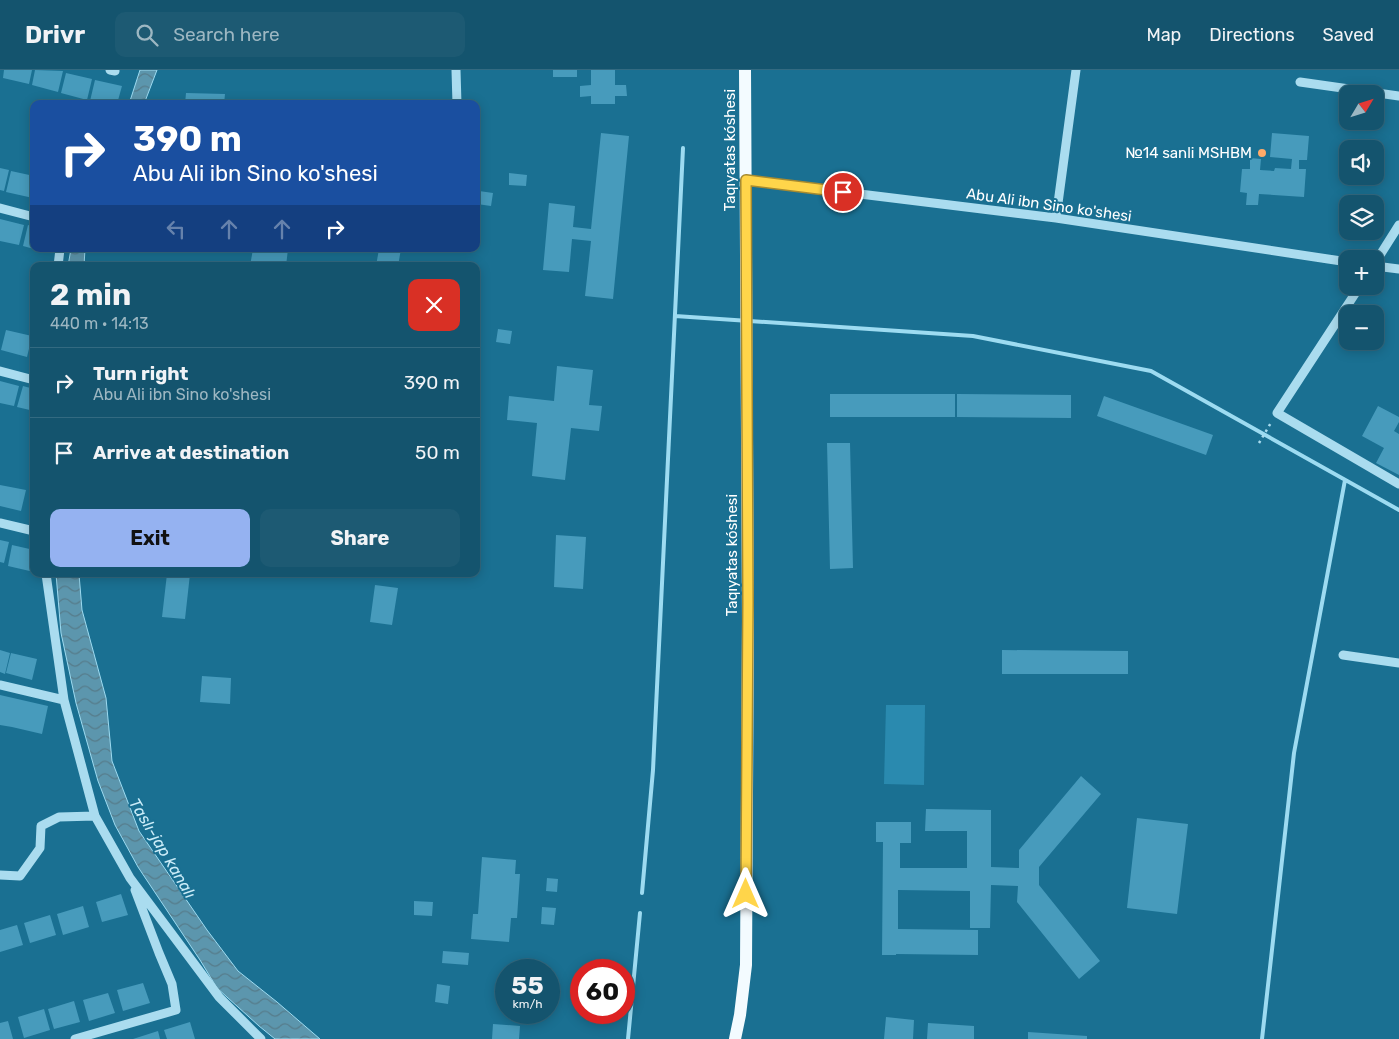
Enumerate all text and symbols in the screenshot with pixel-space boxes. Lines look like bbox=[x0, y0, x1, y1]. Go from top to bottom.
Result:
search box bbox=[115, 12, 465, 57]
text: Drivr bbox=[25, 21, 85, 49]
icon: search bbox=[133, 21, 161, 49]
text: Search here bbox=[173, 23, 280, 46]
text: Map bbox=[1146, 24, 1181, 46]
text: Directions bbox=[1209, 24, 1295, 46]
text: Saved bbox=[1323, 24, 1374, 46]
north arrow bbox=[1339, 85, 1384, 130]
map controls bbox=[1339, 85, 1384, 350]
street label: Taqıyatas kóshesi bbox=[721, 89, 739, 211]
text: 390 m bbox=[133, 118, 242, 160]
icon: right bbox=[50, 120, 115, 185]
button: sound bbox=[1339, 140, 1384, 185]
place label: №14 sanli MSHBM bbox=[1125, 144, 1252, 162]
marker: №14 sanli MSHBM bbox=[1256, 147, 1268, 159]
text: Abu Ali ibn Sino ko'shesi bbox=[133, 160, 378, 187]
pin bbox=[822, 171, 864, 213]
icon: arrive bbox=[829, 178, 857, 206]
street label: Abu Ali ibn Sino ko'shesi bbox=[965, 184, 1133, 226]
button: layers bbox=[1339, 195, 1384, 240]
icon: left bbox=[162, 215, 190, 243]
icon: ahead bbox=[215, 215, 243, 243]
icon: ahead bbox=[268, 215, 296, 243]
icon: right bbox=[321, 215, 349, 243]
button: + bbox=[1339, 250, 1384, 295]
text: 2 min bbox=[50, 277, 131, 313]
button: close bbox=[408, 279, 460, 331]
button: − bbox=[1339, 305, 1384, 350]
text: 440 m · 14:13 bbox=[50, 314, 149, 333]
text: Turn right bbox=[93, 362, 188, 385]
icon: right bbox=[50, 369, 78, 397]
text: 390 m bbox=[404, 371, 460, 394]
text: Abu Ali ibn Sino ko'shesi bbox=[93, 385, 271, 404]
icon: arrive bbox=[50, 439, 78, 467]
text: Arrive at destination bbox=[93, 441, 289, 464]
text: 50 m bbox=[415, 441, 460, 464]
street label: Taqıyatas kóshesi bbox=[723, 494, 741, 616]
button: Exit bbox=[50, 509, 250, 567]
button: Share bbox=[260, 509, 460, 567]
water label: Taslı-jap kanalı bbox=[125, 795, 200, 902]
position arrow bbox=[719, 867, 771, 919]
speed limit sign: 60 bbox=[570, 959, 635, 1024]
text: 55 bbox=[511, 971, 544, 1000]
text: km/h bbox=[513, 997, 542, 1011]

